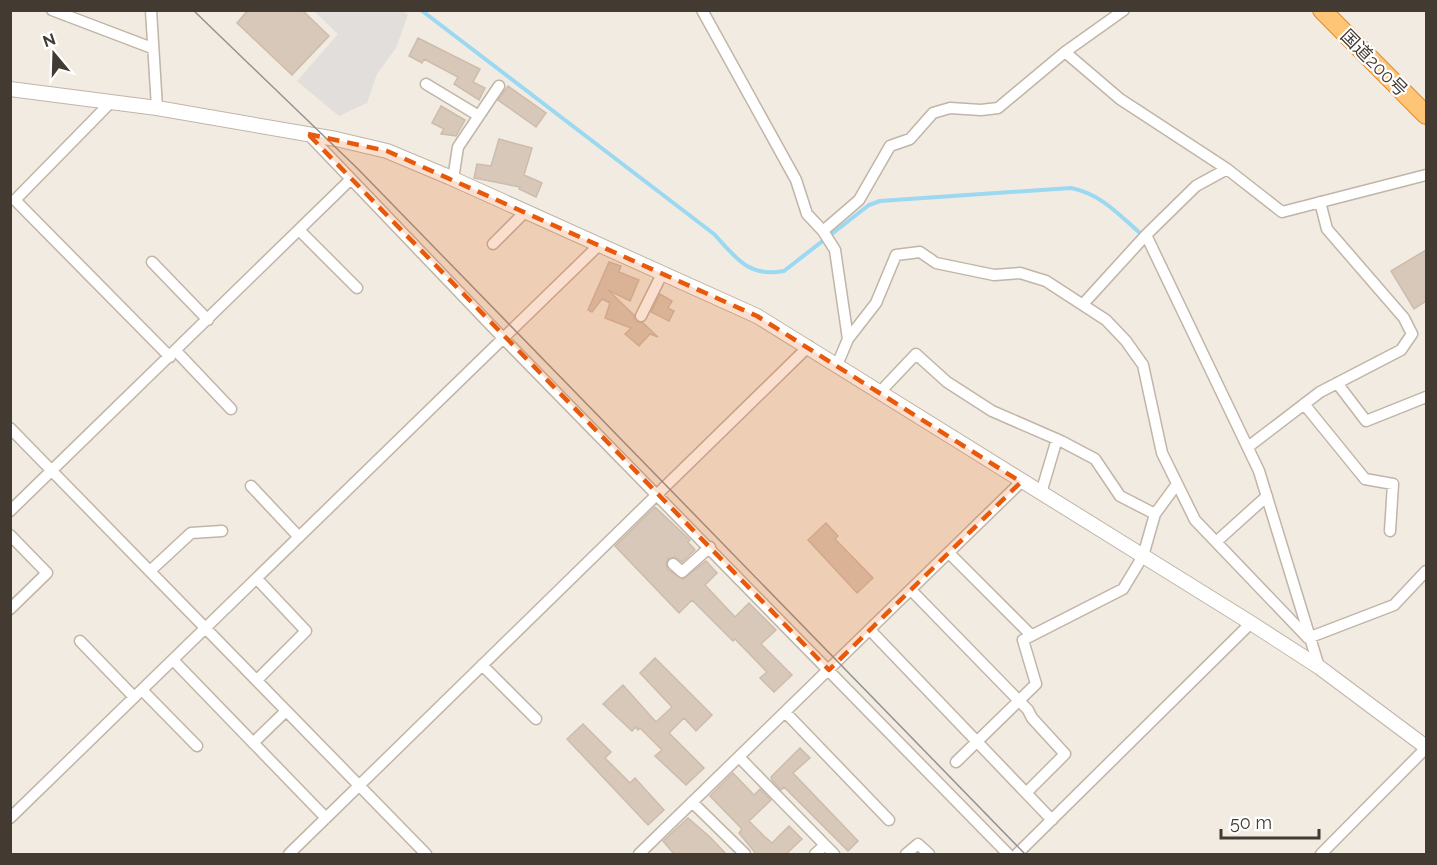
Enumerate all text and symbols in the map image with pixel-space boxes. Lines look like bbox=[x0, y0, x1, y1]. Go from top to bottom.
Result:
north arrow bbox=[24, 24, 84, 84]
street label: 国道200号 bbox=[1337, 25, 1412, 100]
text: N bbox=[40, 29, 58, 51]
scale bar bbox=[1221, 802, 1318, 840]
text: 50 m bbox=[1230, 812, 1272, 833]

